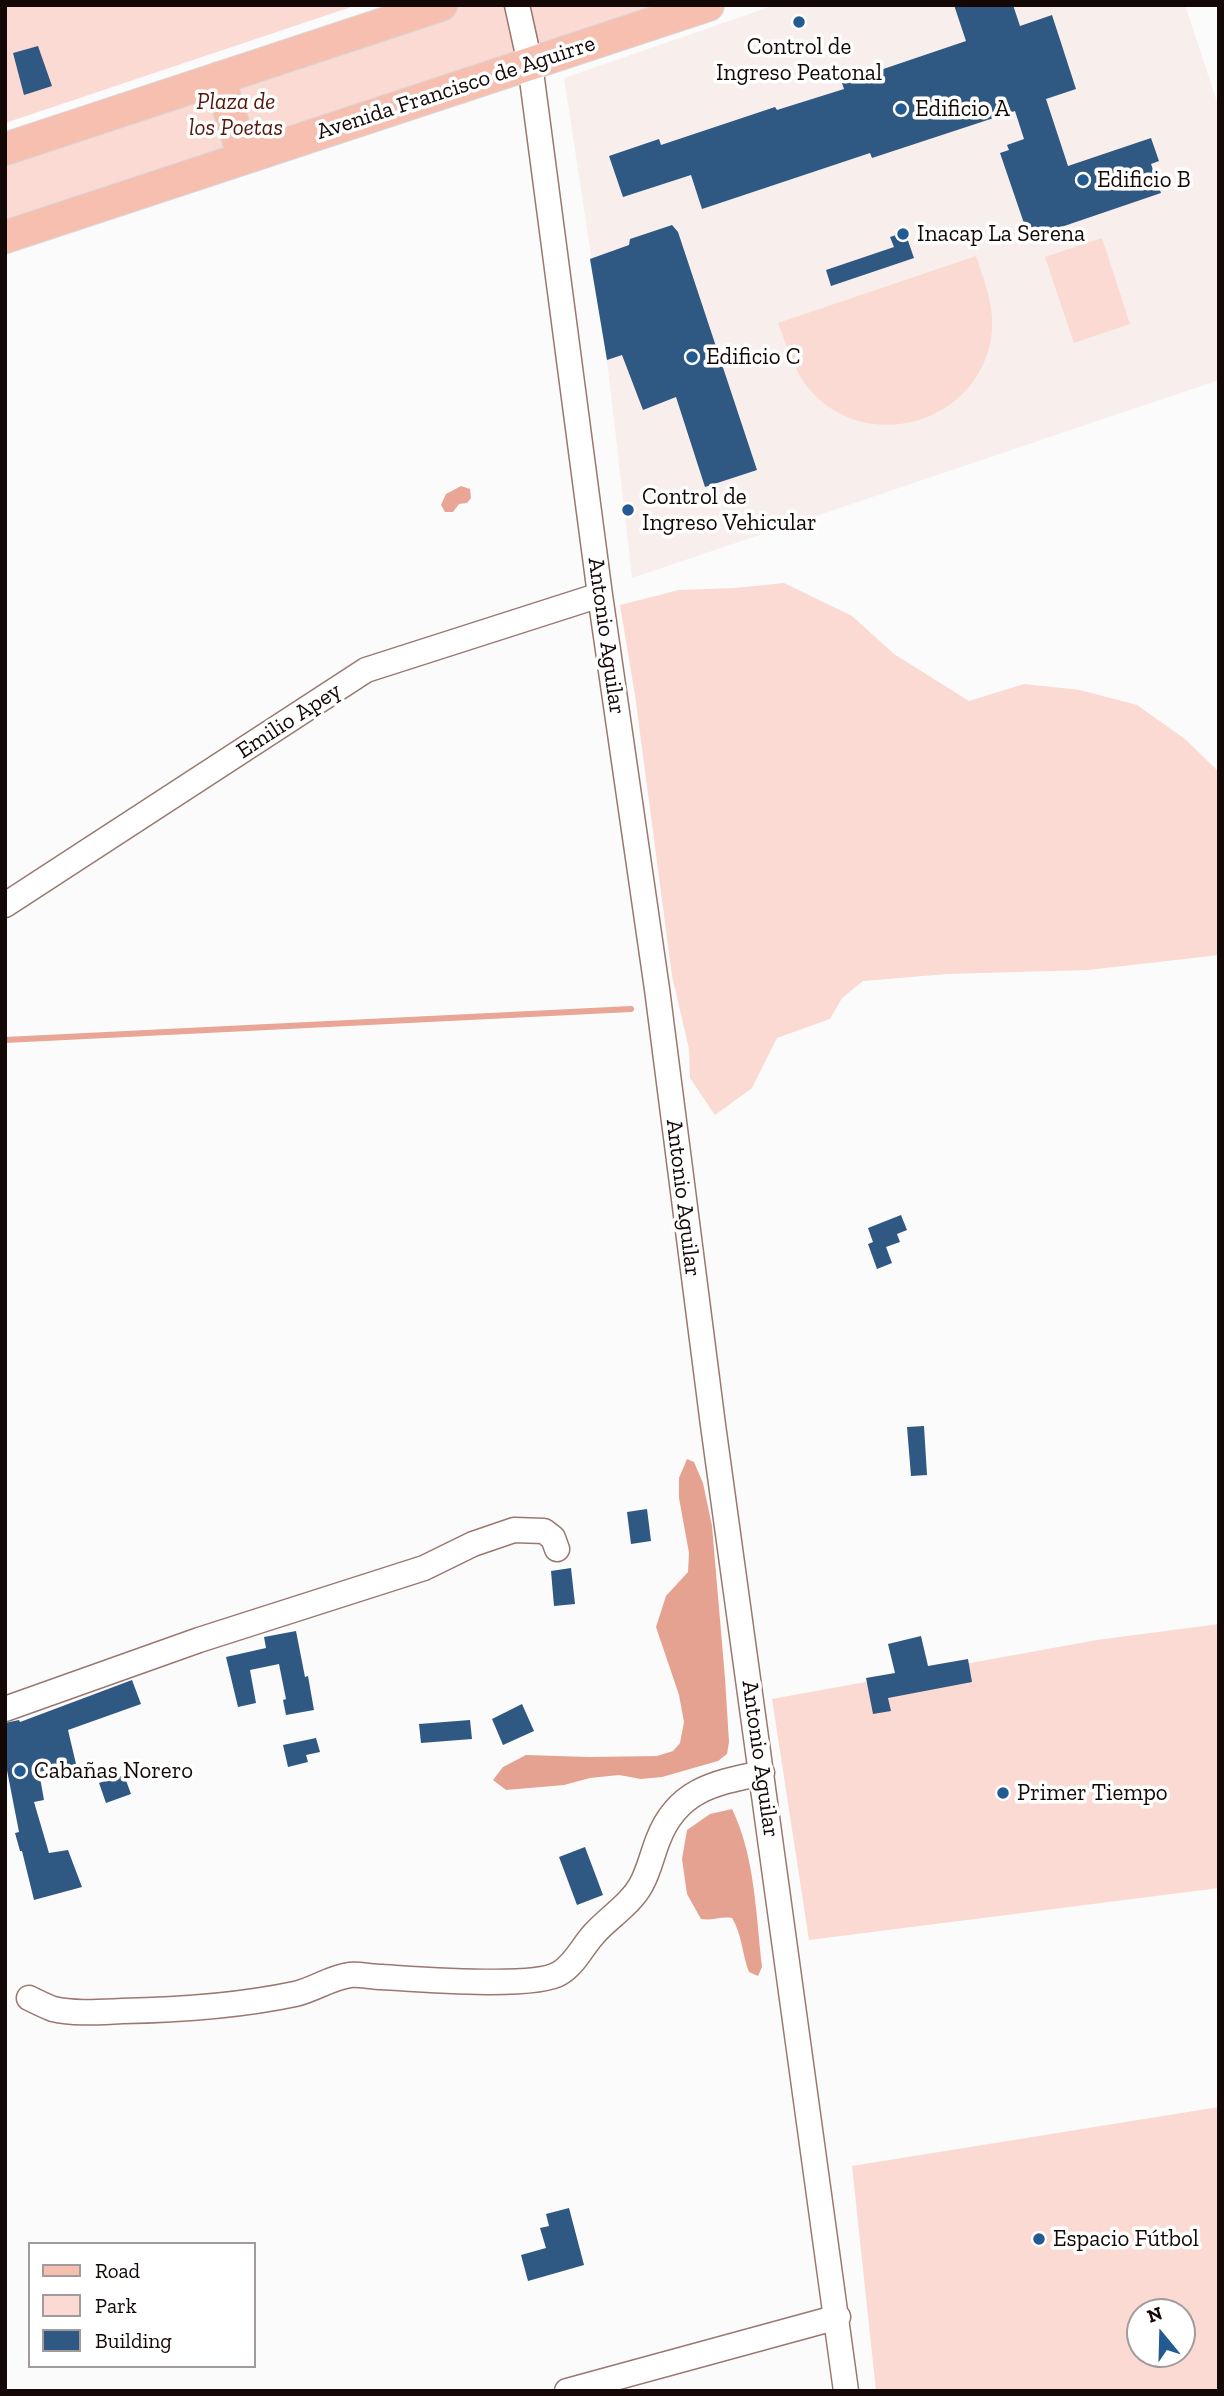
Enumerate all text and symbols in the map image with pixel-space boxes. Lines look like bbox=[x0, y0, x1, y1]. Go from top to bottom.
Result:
marker: Control de Ingreso Peatonal bbox=[791, 14, 807, 30]
street label: Avenida Francisco de Aguirre bbox=[313, 30, 599, 146]
place label: Control de Ingreso Peatonal bbox=[716, 33, 882, 87]
park label: Plaza de los Poetas bbox=[189, 88, 283, 142]
place label: Edificio A bbox=[915, 95, 1010, 123]
marker: Edificio A bbox=[893, 101, 909, 117]
place label: Edificio B bbox=[1097, 166, 1191, 194]
marker: Edificio B bbox=[1075, 172, 1091, 188]
place label: Inacap La Serena bbox=[917, 220, 1085, 248]
marker: Inacap La Serena bbox=[895, 226, 911, 242]
place label: Edificio C bbox=[706, 343, 801, 371]
marker: Edificio C bbox=[684, 349, 700, 365]
place label: Control de Ingreso Vehicular bbox=[642, 483, 817, 537]
marker: Control de Ingreso Vehicular bbox=[620, 502, 636, 518]
street label: Antonio Aguilar bbox=[581, 556, 631, 716]
street label: Emilio Apey bbox=[232, 677, 346, 765]
street label: Antonio Aguilar bbox=[660, 1118, 706, 1278]
street label: Antonio Aguilar bbox=[735, 1679, 785, 1839]
place label: Cabañas Norero bbox=[34, 1757, 193, 1785]
marker: Cabañas Norero bbox=[12, 1763, 28, 1779]
place label: Primer Tiempo bbox=[1017, 1779, 1168, 1807]
marker: Primer Tiempo bbox=[995, 1785, 1011, 1801]
place label: Espacio Fútbol bbox=[1053, 2225, 1199, 2253]
marker: Espacio Fútbol bbox=[1031, 2231, 1047, 2247]
legend bbox=[28, 2242, 256, 2368]
text: Road bbox=[95, 2258, 140, 2283]
text: Park bbox=[95, 2293, 137, 2318]
north arrow bbox=[1126, 2298, 1196, 2368]
text: N bbox=[1144, 2301, 1165, 2328]
text: Building bbox=[95, 2328, 172, 2353]

